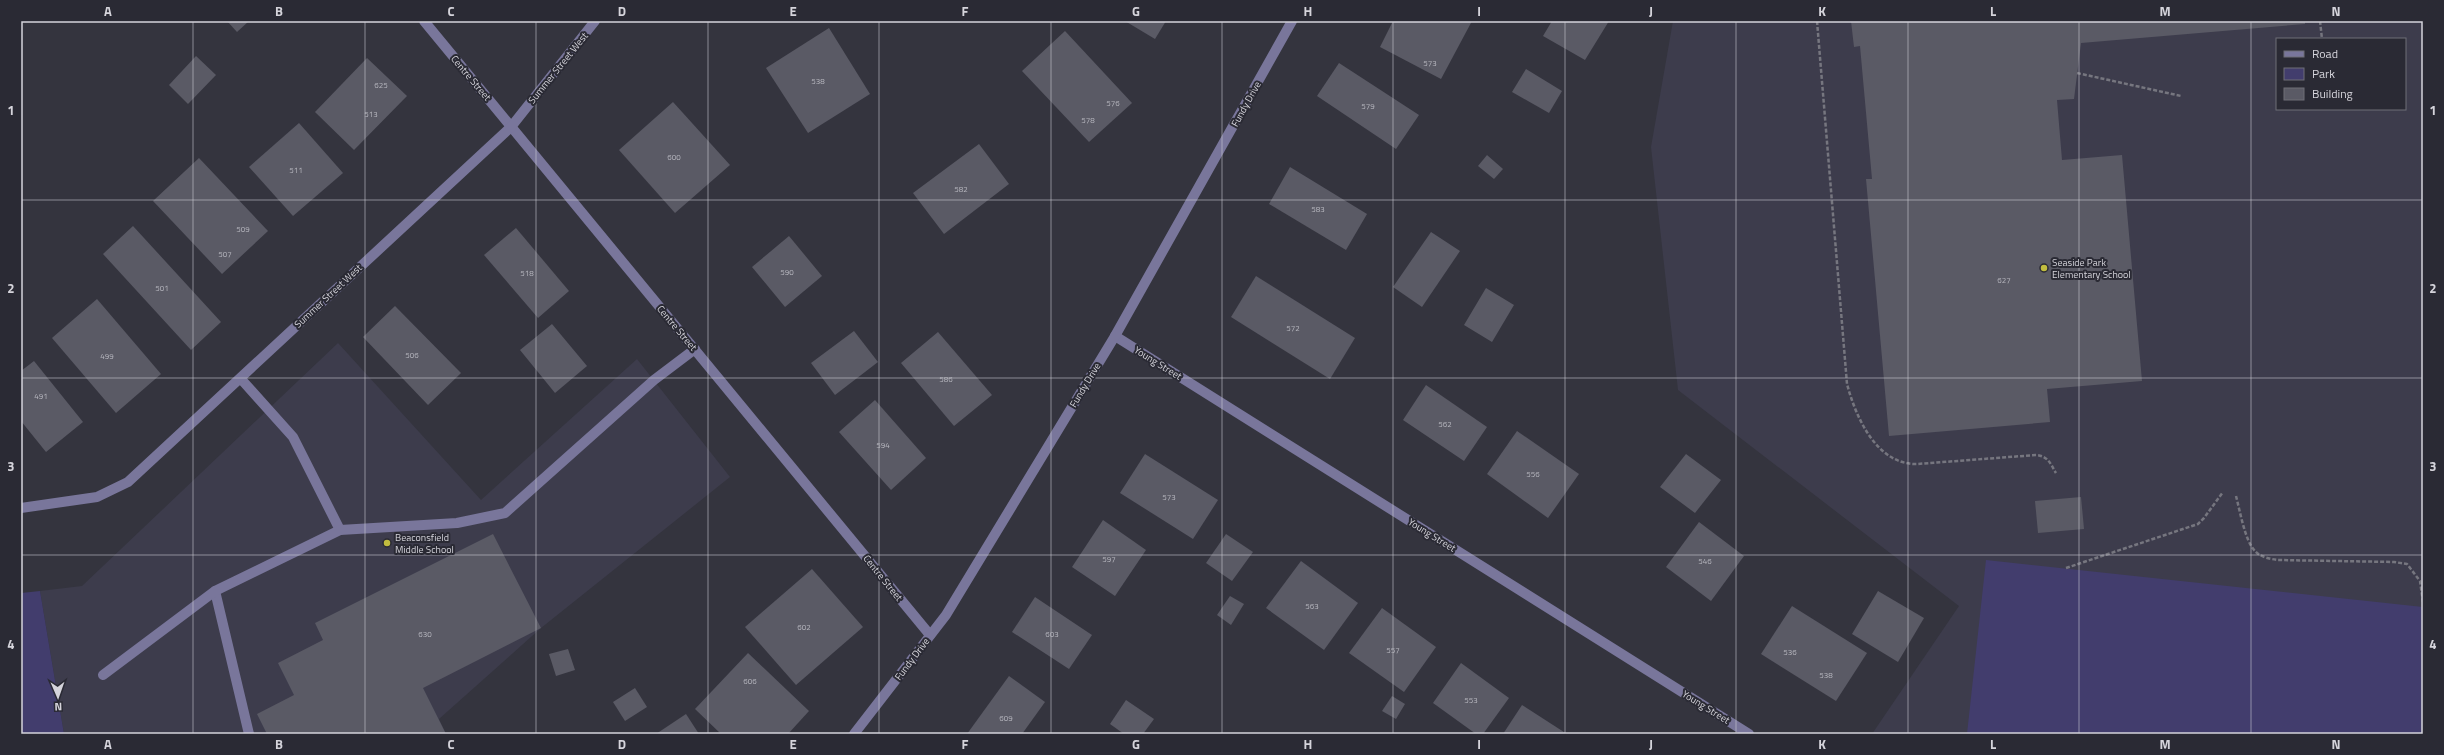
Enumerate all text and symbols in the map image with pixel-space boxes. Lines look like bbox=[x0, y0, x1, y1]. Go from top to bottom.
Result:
text: A bbox=[104, 1, 112, 21]
text: B bbox=[275, 1, 283, 21]
text: C bbox=[447, 1, 455, 21]
text: D bbox=[618, 1, 626, 21]
text: E bbox=[789, 1, 797, 21]
text: F bbox=[962, 1, 969, 21]
text: G bbox=[1132, 1, 1140, 21]
text: H bbox=[1304, 1, 1312, 21]
text: I bbox=[1477, 1, 1481, 21]
text: J bbox=[1649, 1, 1653, 21]
text: K bbox=[1818, 1, 1826, 21]
text: L bbox=[1990, 1, 1996, 21]
text: M bbox=[2159, 1, 2171, 21]
text: N bbox=[2331, 1, 2341, 21]
street label: Summer Street West bbox=[524, 29, 592, 107]
legend bbox=[2276, 38, 2406, 110]
text: Road bbox=[2312, 44, 2338, 63]
street label: Centre Street bbox=[447, 52, 495, 104]
house number: 573 bbox=[1423, 57, 1437, 69]
text: Park bbox=[2312, 64, 2335, 83]
house number: 538 bbox=[811, 75, 825, 87]
house number: 625 bbox=[374, 79, 388, 91]
street label: Fundy Drive bbox=[1227, 79, 1265, 129]
text: Building bbox=[2312, 84, 2353, 103]
house number: 576 bbox=[1106, 97, 1120, 109]
text: 1 bbox=[7, 100, 15, 120]
house number: 579 bbox=[1361, 100, 1375, 112]
text: 1 bbox=[2429, 100, 2437, 120]
house number: 513 bbox=[364, 108, 378, 120]
house number: 578 bbox=[1081, 114, 1095, 126]
house number: 600 bbox=[667, 151, 681, 163]
house number: 511 bbox=[289, 164, 303, 176]
house number: 582 bbox=[954, 183, 968, 195]
house number: 583 bbox=[1311, 203, 1325, 215]
house number: 509 bbox=[236, 223, 250, 235]
house number: 507 bbox=[218, 248, 232, 260]
place label: Seaside Park Elementary School bbox=[2052, 255, 2131, 282]
street label: Summer Street West bbox=[291, 260, 366, 331]
marker: Seaside Park Elementary School bbox=[2039, 263, 2049, 273]
house number: 590 bbox=[780, 266, 794, 278]
house number: 518 bbox=[520, 267, 534, 279]
house number: 627 bbox=[1997, 274, 2011, 286]
text: 2 bbox=[7, 278, 15, 298]
text: 2 bbox=[2429, 278, 2437, 298]
house number: 501 bbox=[155, 282, 169, 294]
street label: Centre Street bbox=[653, 302, 701, 354]
house number: 572 bbox=[1286, 322, 1300, 334]
street label: Young Street bbox=[1131, 342, 1185, 384]
house number: 506 bbox=[405, 349, 419, 361]
house number: 499 bbox=[100, 350, 114, 362]
street label: Fundy Drive bbox=[1066, 360, 1104, 410]
house number: 586 bbox=[939, 373, 953, 385]
house number: 491 bbox=[34, 390, 48, 402]
house number: 562 bbox=[1438, 418, 1452, 430]
house number: 594 bbox=[876, 439, 890, 451]
text: 3 bbox=[7, 456, 15, 476]
text: 3 bbox=[2429, 456, 2437, 476]
house number: 556 bbox=[1526, 468, 1540, 480]
house number: 573 bbox=[1162, 491, 1176, 503]
street label: Young Street bbox=[1405, 514, 1459, 556]
place label: Beaconsfield Middle School bbox=[395, 530, 454, 557]
marker: Beaconsfield Middle School bbox=[382, 538, 392, 548]
street label: Centre Street bbox=[860, 552, 907, 605]
house number: 597 bbox=[1102, 553, 1116, 565]
house number: 546 bbox=[1698, 555, 1712, 567]
house number: 563 bbox=[1305, 600, 1319, 612]
house number: 602 bbox=[797, 621, 811, 633]
house number: 630 bbox=[418, 628, 432, 640]
house number: 603 bbox=[1045, 628, 1059, 640]
text: 4 bbox=[7, 634, 15, 654]
text: 4 bbox=[2429, 634, 2437, 654]
street label: Fundy Drive bbox=[891, 635, 933, 683]
house number: 557 bbox=[1386, 644, 1400, 656]
house number: 536 bbox=[1783, 646, 1797, 658]
house number: 538 bbox=[1819, 669, 1833, 681]
house number: 606 bbox=[743, 675, 757, 687]
north arrow bbox=[38, 677, 78, 717]
street label: Young Street bbox=[1679, 686, 1733, 728]
house number: 553 bbox=[1464, 694, 1478, 706]
text: N bbox=[54, 699, 62, 715]
house number: 609 bbox=[999, 712, 1013, 724]
text: A bbox=[104, 734, 112, 754]
text: B bbox=[275, 734, 283, 754]
text: C bbox=[447, 734, 455, 754]
text: D bbox=[618, 734, 626, 754]
text: E bbox=[789, 734, 797, 754]
text: F bbox=[962, 734, 969, 754]
text: G bbox=[1132, 734, 1140, 754]
text: H bbox=[1304, 734, 1312, 754]
text: I bbox=[1477, 734, 1481, 754]
text: J bbox=[1649, 734, 1653, 754]
text: K bbox=[1818, 734, 1826, 754]
text: L bbox=[1990, 734, 1996, 754]
text: M bbox=[2159, 734, 2171, 754]
text: N bbox=[2331, 734, 2341, 754]

